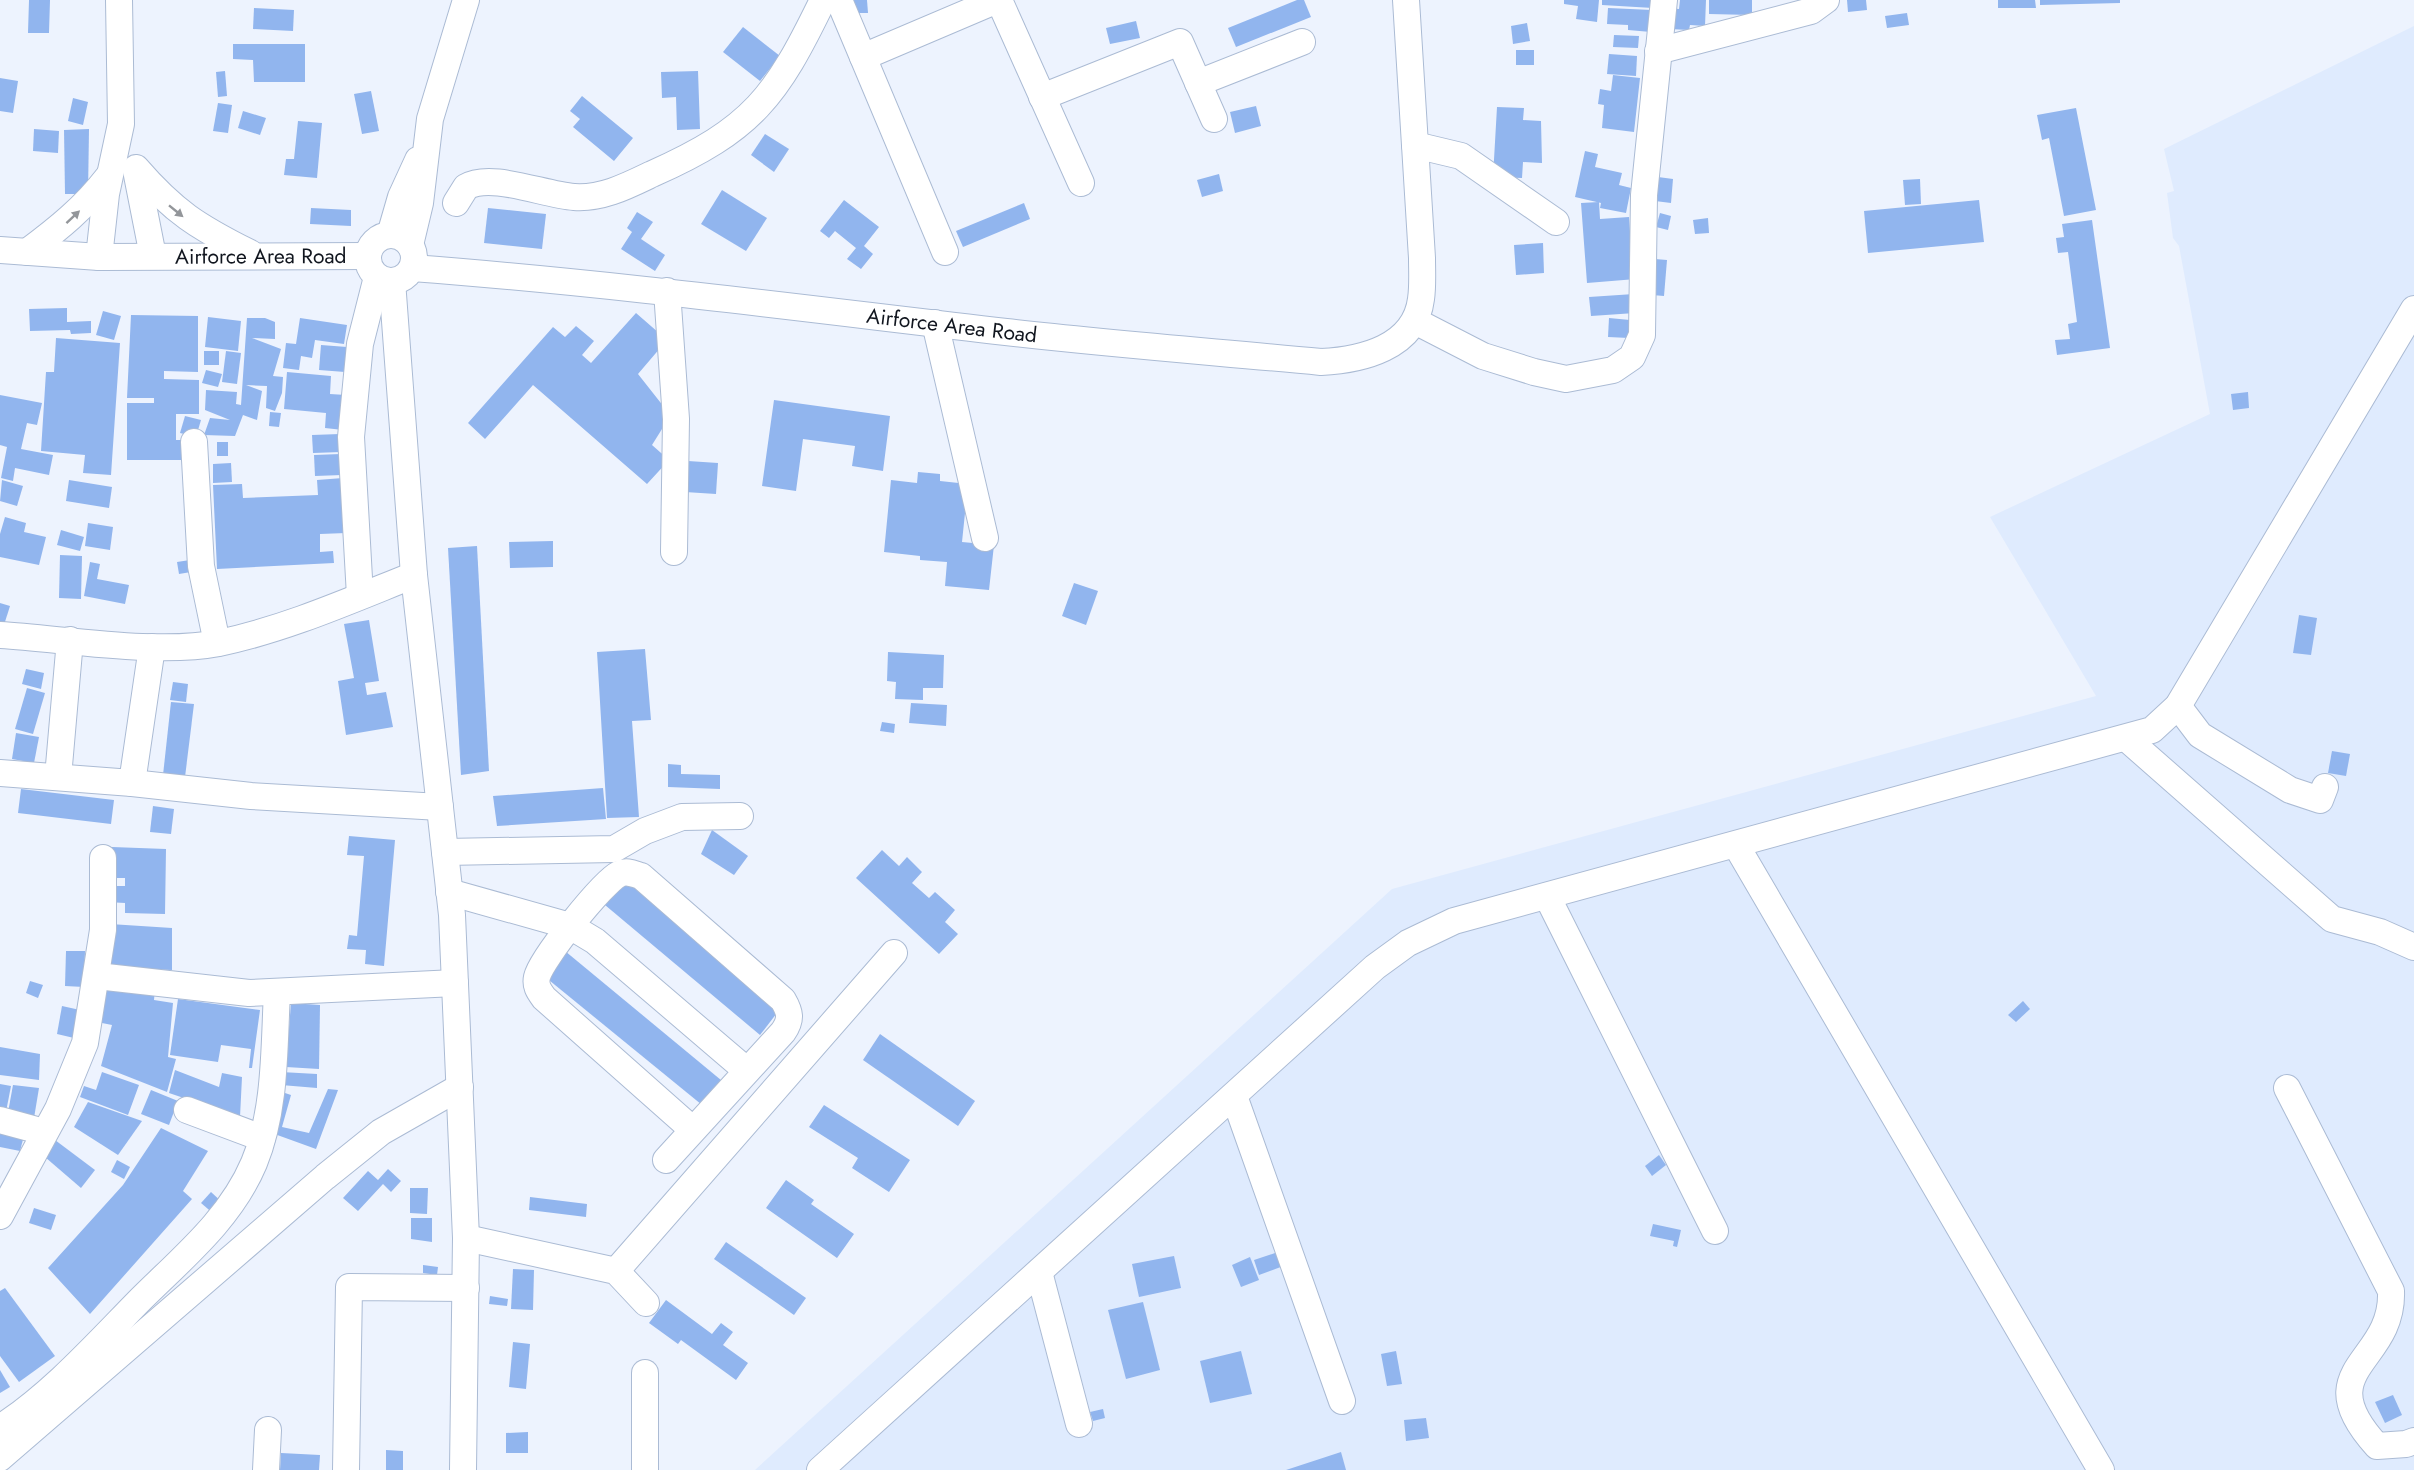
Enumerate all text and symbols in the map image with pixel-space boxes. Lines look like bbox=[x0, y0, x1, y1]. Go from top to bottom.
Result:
one-way arrow bbox=[169, 204, 184, 216]
one-way arrow bbox=[65, 211, 80, 224]
street label: Airforce Area Road bbox=[175, 241, 347, 272]
street label: Airforce Area Road bbox=[865, 301, 1039, 350]

